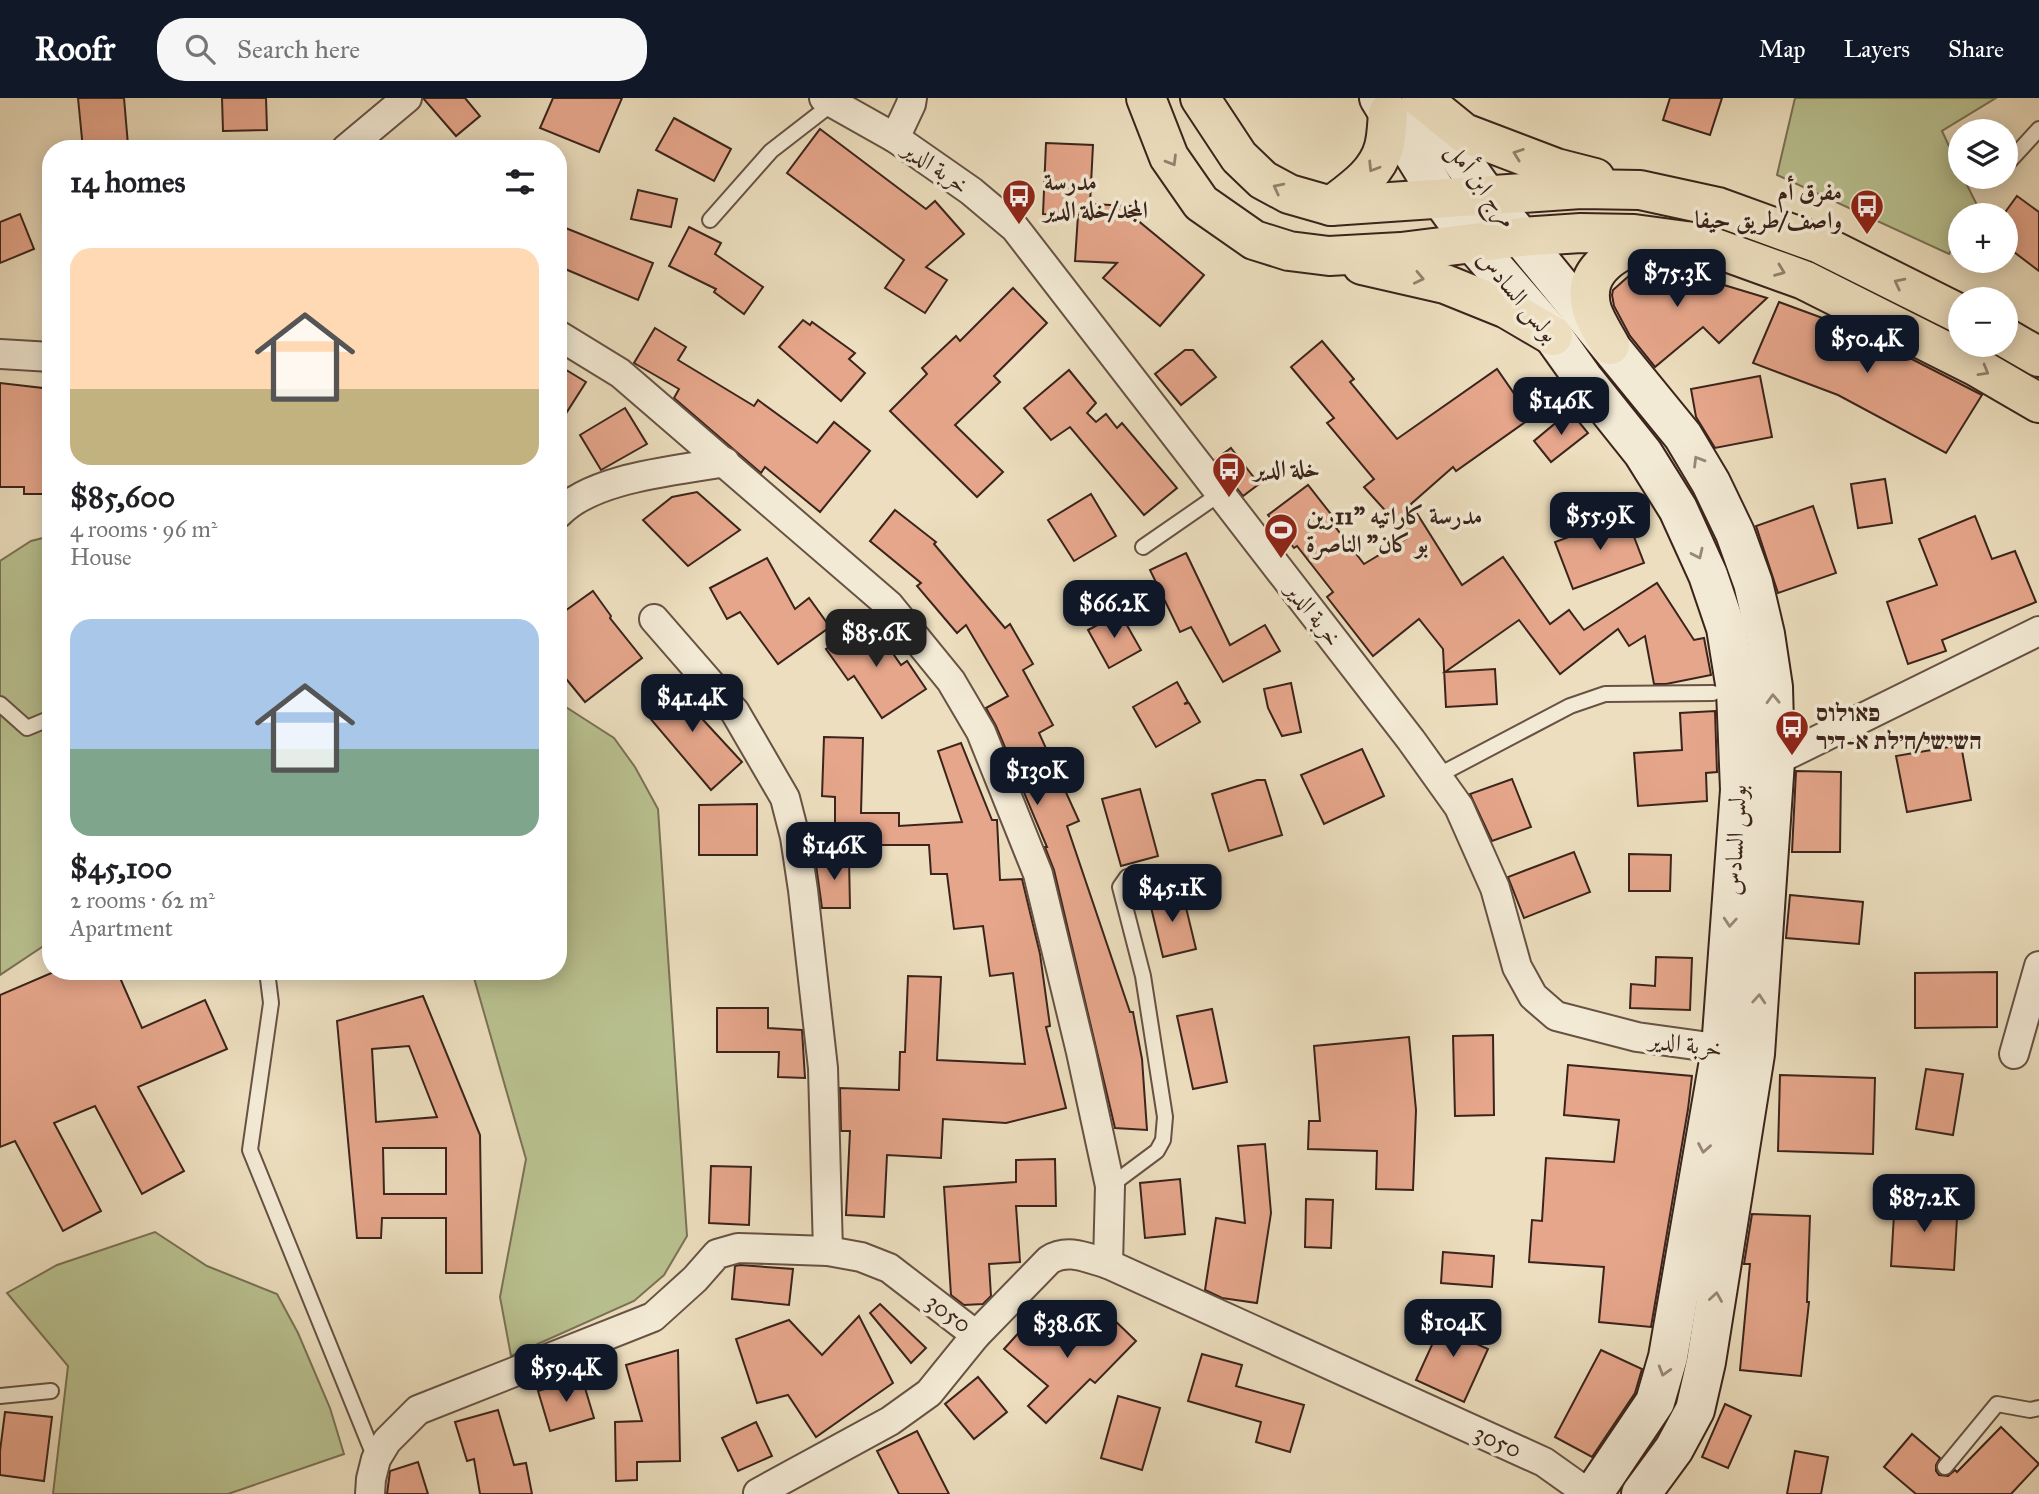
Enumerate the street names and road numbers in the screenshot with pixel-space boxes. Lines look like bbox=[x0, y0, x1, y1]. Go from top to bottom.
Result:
street label: خربة الدير bbox=[895, 132, 975, 200]
street label: مرج ابن أمل bbox=[1435, 135, 1525, 237]
street label: بولس السادس bbox=[1470, 244, 1565, 349]
street label: خربة الدير bbox=[1278, 573, 1348, 652]
street label: بولس السادس bbox=[1717, 784, 1754, 896]
street label: خربة الدير bbox=[1645, 1024, 1725, 1064]
street label: 3050 bbox=[920, 1287, 978, 1339]
street label: 3050 bbox=[1470, 1417, 1526, 1465]

